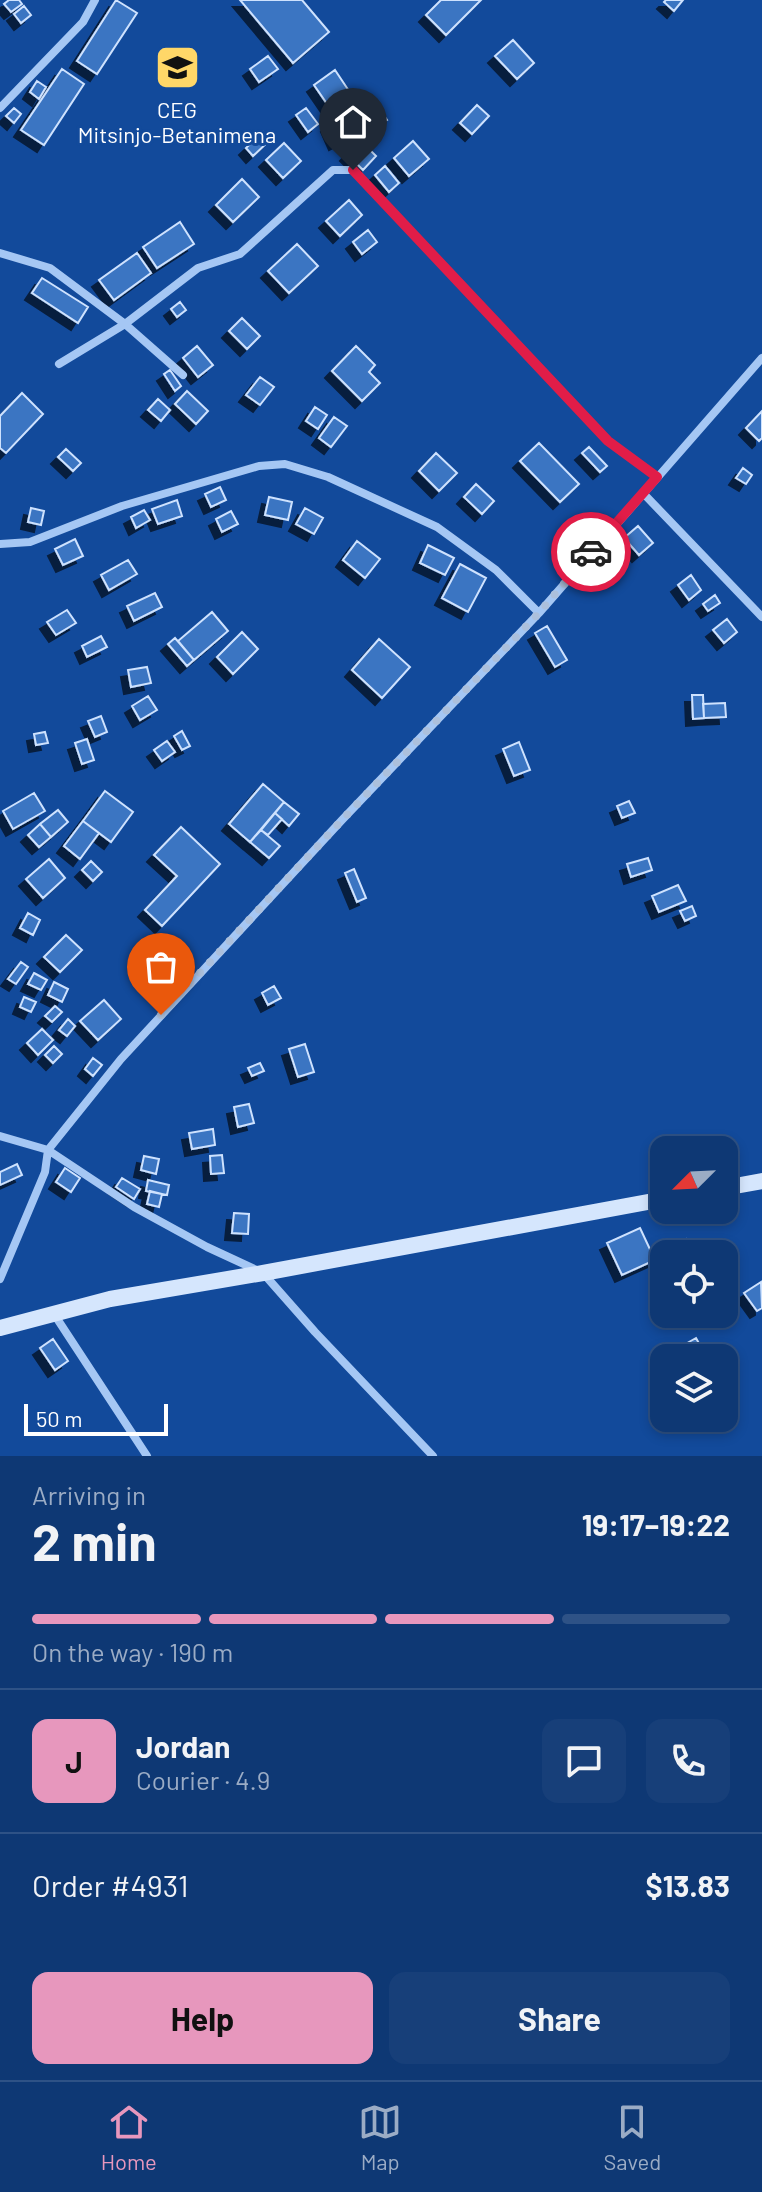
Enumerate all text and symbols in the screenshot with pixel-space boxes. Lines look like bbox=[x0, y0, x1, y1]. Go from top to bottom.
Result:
school or university icon: CEG Mitsinjo-Betanimena bbox=[153, 44, 201, 92]
pin bbox=[319, 88, 387, 170]
place label: CEG Mitsinjo-Betanimena bbox=[78, 96, 276, 147]
icon: home bbox=[331, 100, 375, 144]
courier bbox=[551, 512, 631, 592]
icon: car bbox=[569, 530, 613, 574]
pin bbox=[127, 933, 195, 1015]
icon: bag bbox=[139, 945, 183, 989]
north arrow bbox=[650, 1136, 738, 1224]
map controls bbox=[650, 1136, 738, 1432]
button: locate bbox=[650, 1240, 738, 1328]
button: layers bbox=[650, 1344, 738, 1432]
scale bar bbox=[24, 1400, 168, 1436]
text: 50 m bbox=[36, 1405, 82, 1431]
text: Arriving in bbox=[32, 1479, 146, 1510]
text: 19:17–19:22 bbox=[582, 1506, 730, 1542]
text: 2 min bbox=[32, 1509, 157, 1571]
text: On the way · 190 m bbox=[32, 1636, 233, 1667]
button: chat bbox=[542, 1719, 626, 1803]
button: phone bbox=[646, 1719, 730, 1803]
text: Jordan bbox=[136, 1728, 231, 1764]
text: J bbox=[65, 1743, 83, 1779]
text: Courier · 4.9 bbox=[136, 1764, 270, 1795]
text: Order #4931 bbox=[32, 1867, 188, 1903]
text: $13.83 bbox=[645, 1867, 730, 1903]
button: Help bbox=[32, 1972, 373, 2064]
button: Share bbox=[389, 1972, 730, 2064]
tab: Home bbox=[101, 2100, 157, 2174]
tab: Map bbox=[358, 2100, 402, 2174]
tab: Saved bbox=[604, 2100, 661, 2174]

